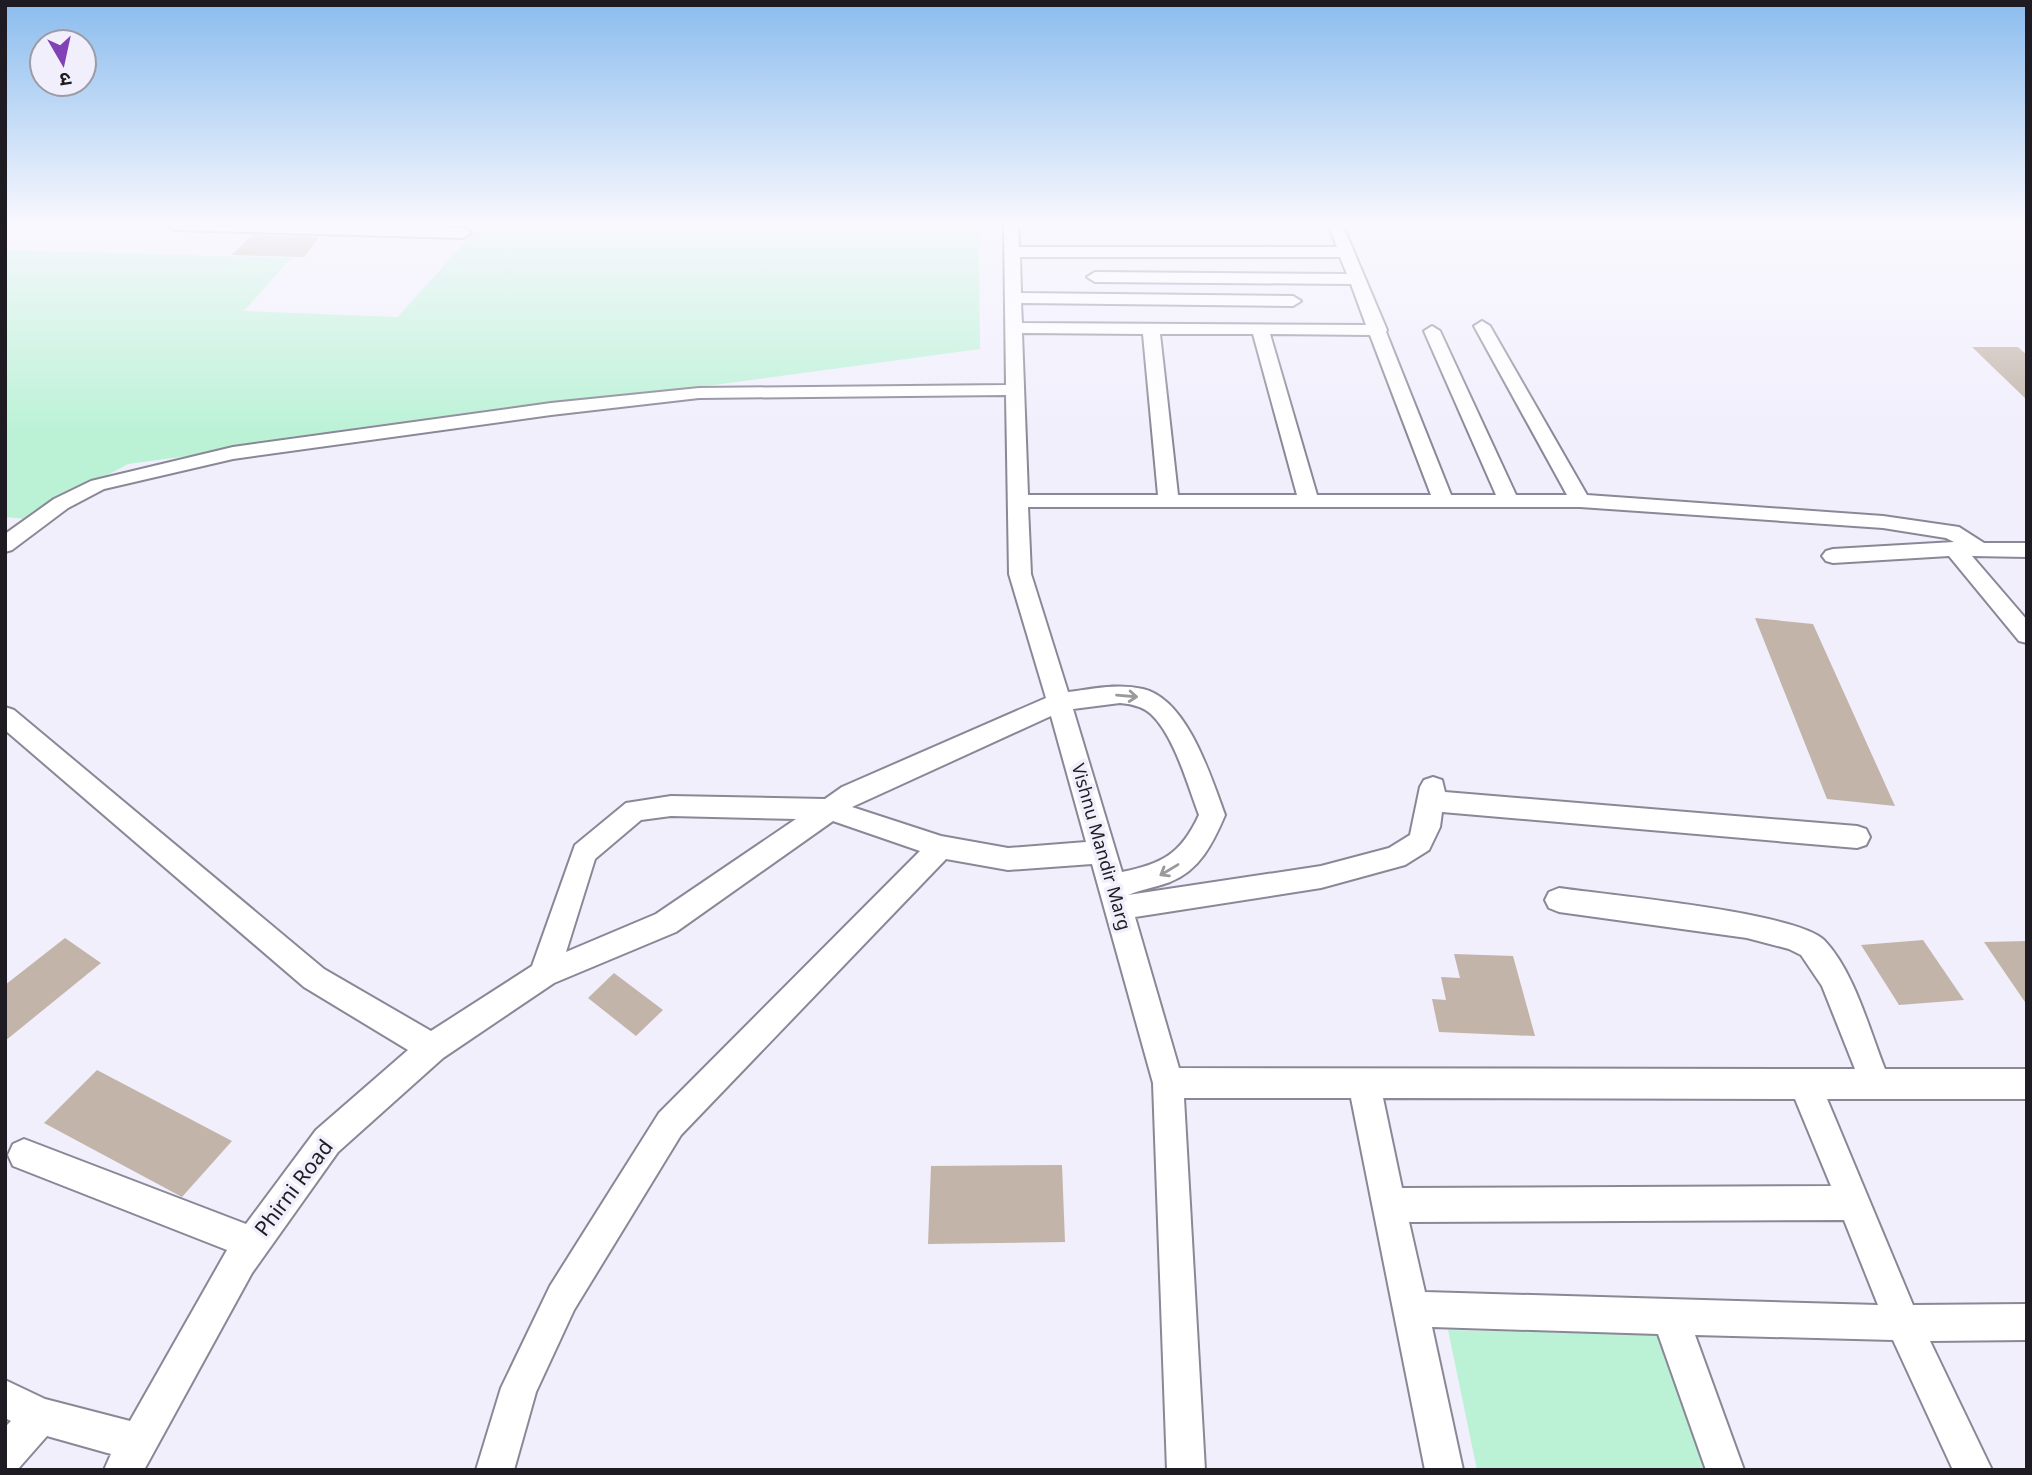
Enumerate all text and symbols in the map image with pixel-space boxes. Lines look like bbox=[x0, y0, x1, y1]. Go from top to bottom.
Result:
north arrow bbox=[28, 28, 98, 98]
text: उ bbox=[57, 66, 73, 94]
one-way arrow bbox=[1115, 690, 1138, 703]
street label: Vishnu Mandir Marg bbox=[1067, 761, 1137, 933]
one-way arrow bbox=[1159, 863, 1179, 877]
street label: Phirni Road bbox=[248, 1133, 339, 1241]

